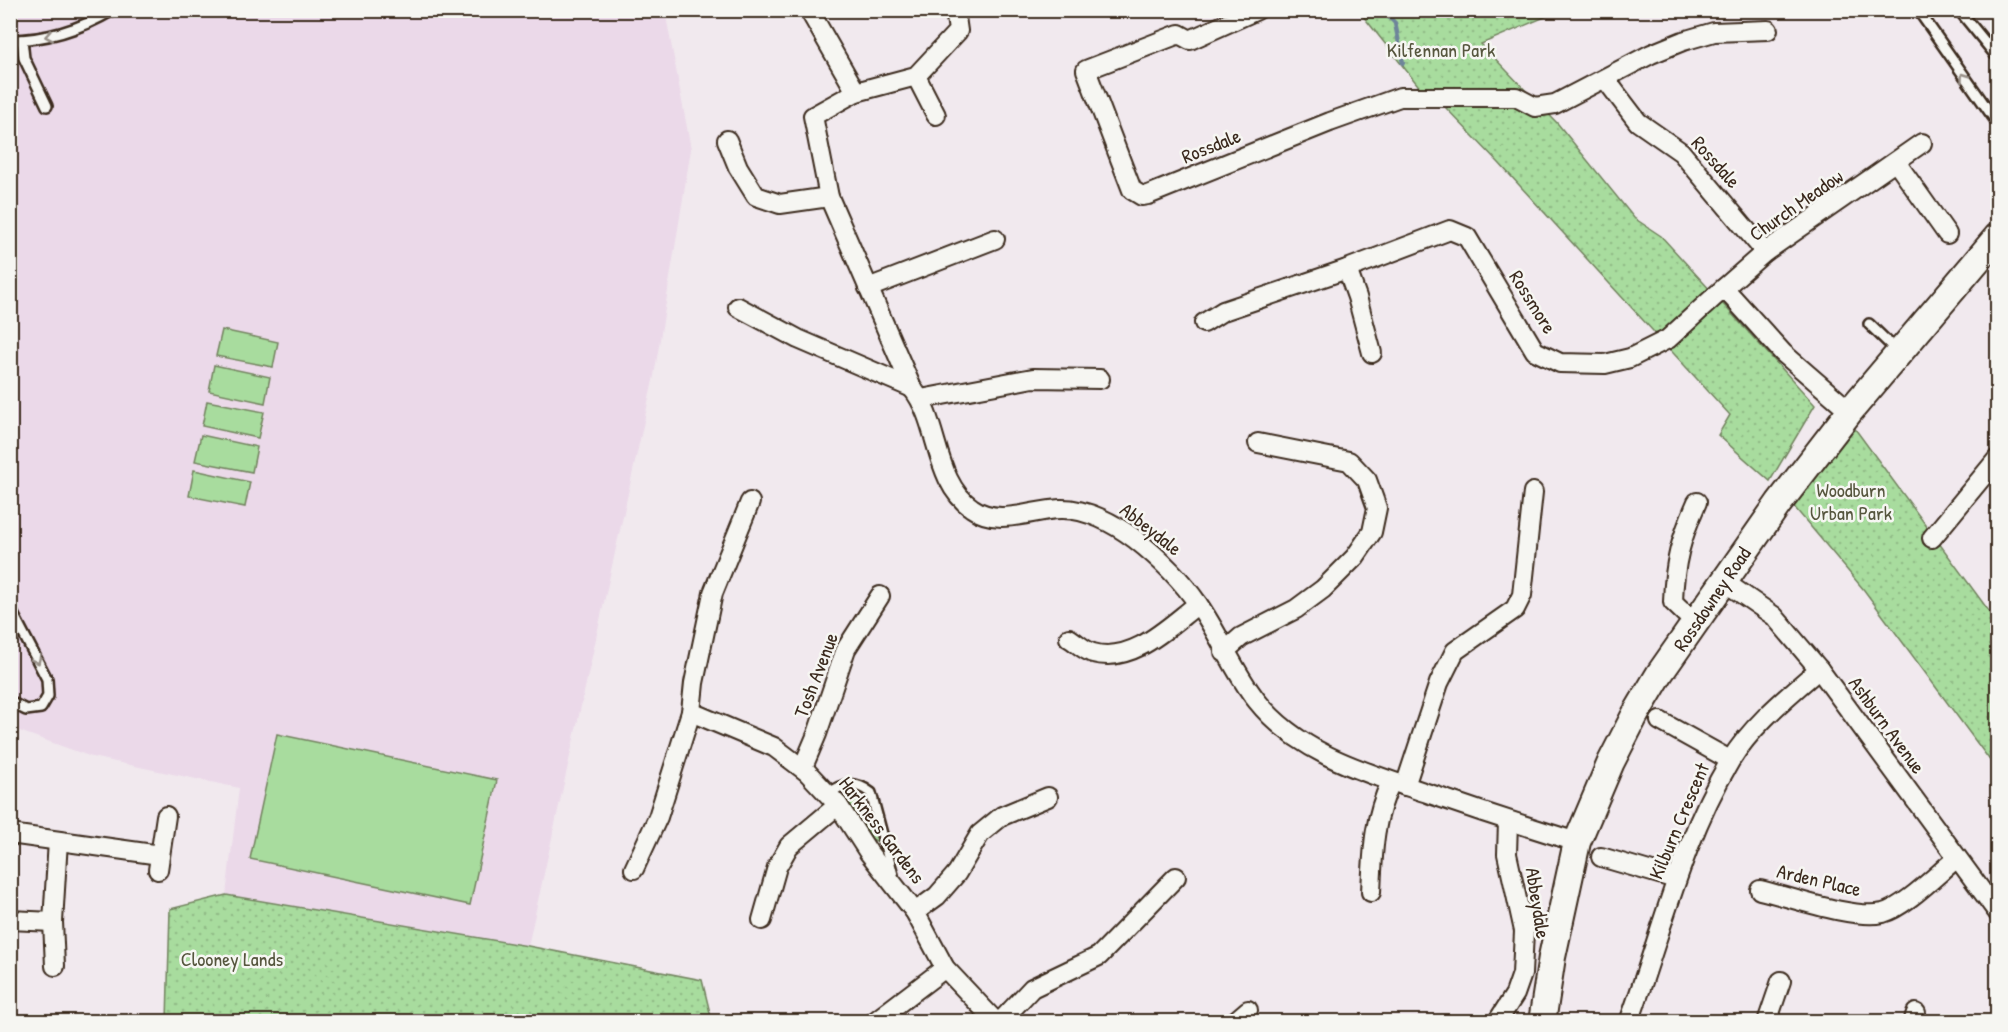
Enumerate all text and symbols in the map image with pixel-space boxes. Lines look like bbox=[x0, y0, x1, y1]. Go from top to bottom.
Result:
one-way arrow bbox=[44, 29, 54, 41]
park label: Kilfennan Park bbox=[1387, 36, 1495, 63]
one-way arrow bbox=[1960, 72, 1971, 83]
street label: Rossdale bbox=[1177, 121, 1244, 170]
street label: Rossdale bbox=[1686, 130, 1747, 194]
street label: Church Meadow bbox=[1743, 162, 1848, 247]
street label: Rossmore bbox=[1503, 265, 1563, 339]
park label: Woodburn Urban Park bbox=[1810, 476, 1892, 526]
street label: Abbeydale bbox=[1115, 496, 1188, 561]
street label: Rossdowney Road bbox=[1667, 541, 1757, 656]
street label: Tosh Avenue bbox=[787, 628, 844, 721]
one-way arrow bbox=[30, 653, 42, 664]
street label: Ashburn Avenue bbox=[1843, 671, 1932, 779]
street label: Kilburn Crescent bbox=[1642, 758, 1716, 883]
street label: Harkness Gardens bbox=[833, 771, 932, 889]
street label: Arden Place bbox=[1774, 857, 1864, 902]
street label: Abbeydale bbox=[1520, 865, 1557, 940]
park label: Clooney Lands bbox=[181, 945, 283, 972]

